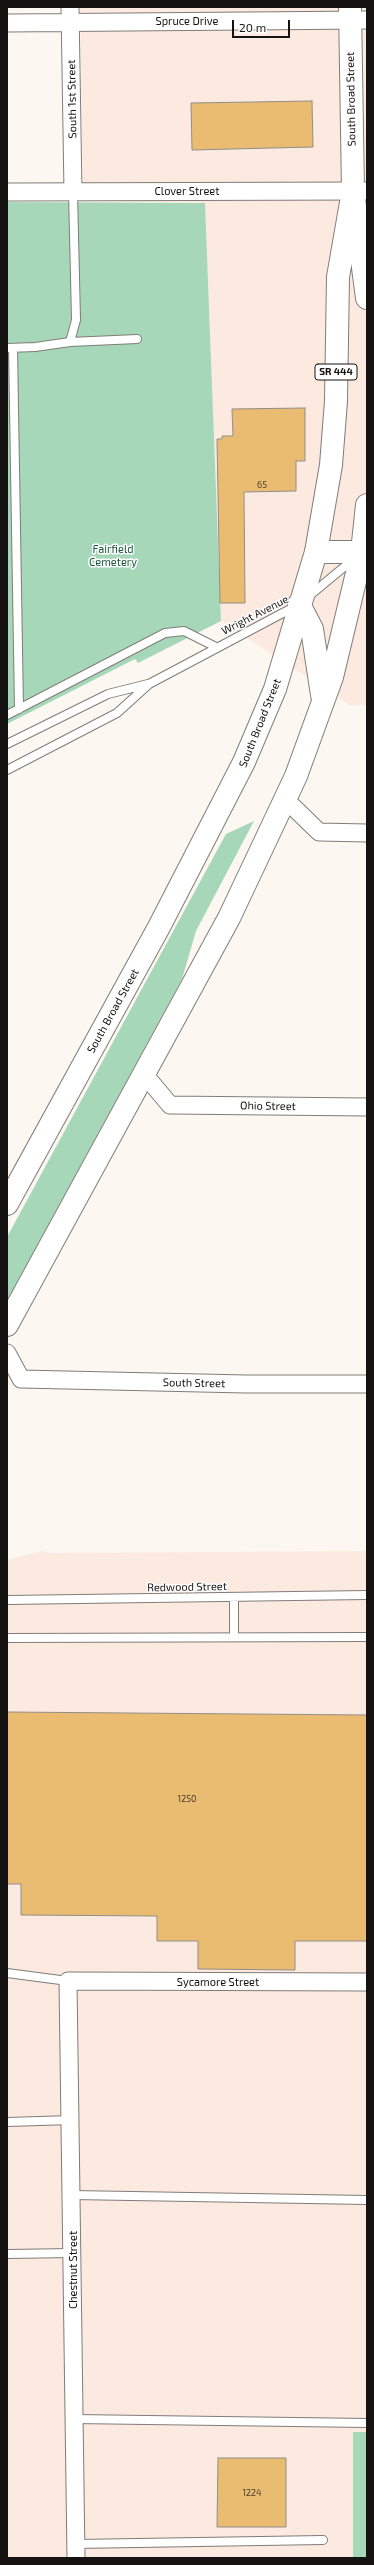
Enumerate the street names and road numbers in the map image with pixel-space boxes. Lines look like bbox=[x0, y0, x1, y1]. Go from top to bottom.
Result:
street label: Spruce Drive bbox=[156, 14, 218, 28]
street label: South Broad Street bbox=[344, 52, 358, 146]
street label: South 1st Street bbox=[65, 59, 79, 139]
street label: Clover Street bbox=[155, 184, 219, 198]
road number: SR 444 bbox=[315, 364, 357, 380]
street label: Wright Avenue bbox=[219, 592, 291, 638]
street label: South Broad Street bbox=[236, 677, 284, 769]
street label: South Broad Street bbox=[84, 967, 142, 1055]
street label: Ohio Street bbox=[240, 1099, 296, 1113]
street label: South Street bbox=[163, 1376, 225, 1390]
street label: Redwood Street bbox=[147, 1580, 227, 1594]
street label: Sycamore Street bbox=[177, 1975, 259, 1989]
street label: Chestnut Street bbox=[66, 2231, 80, 2309]

